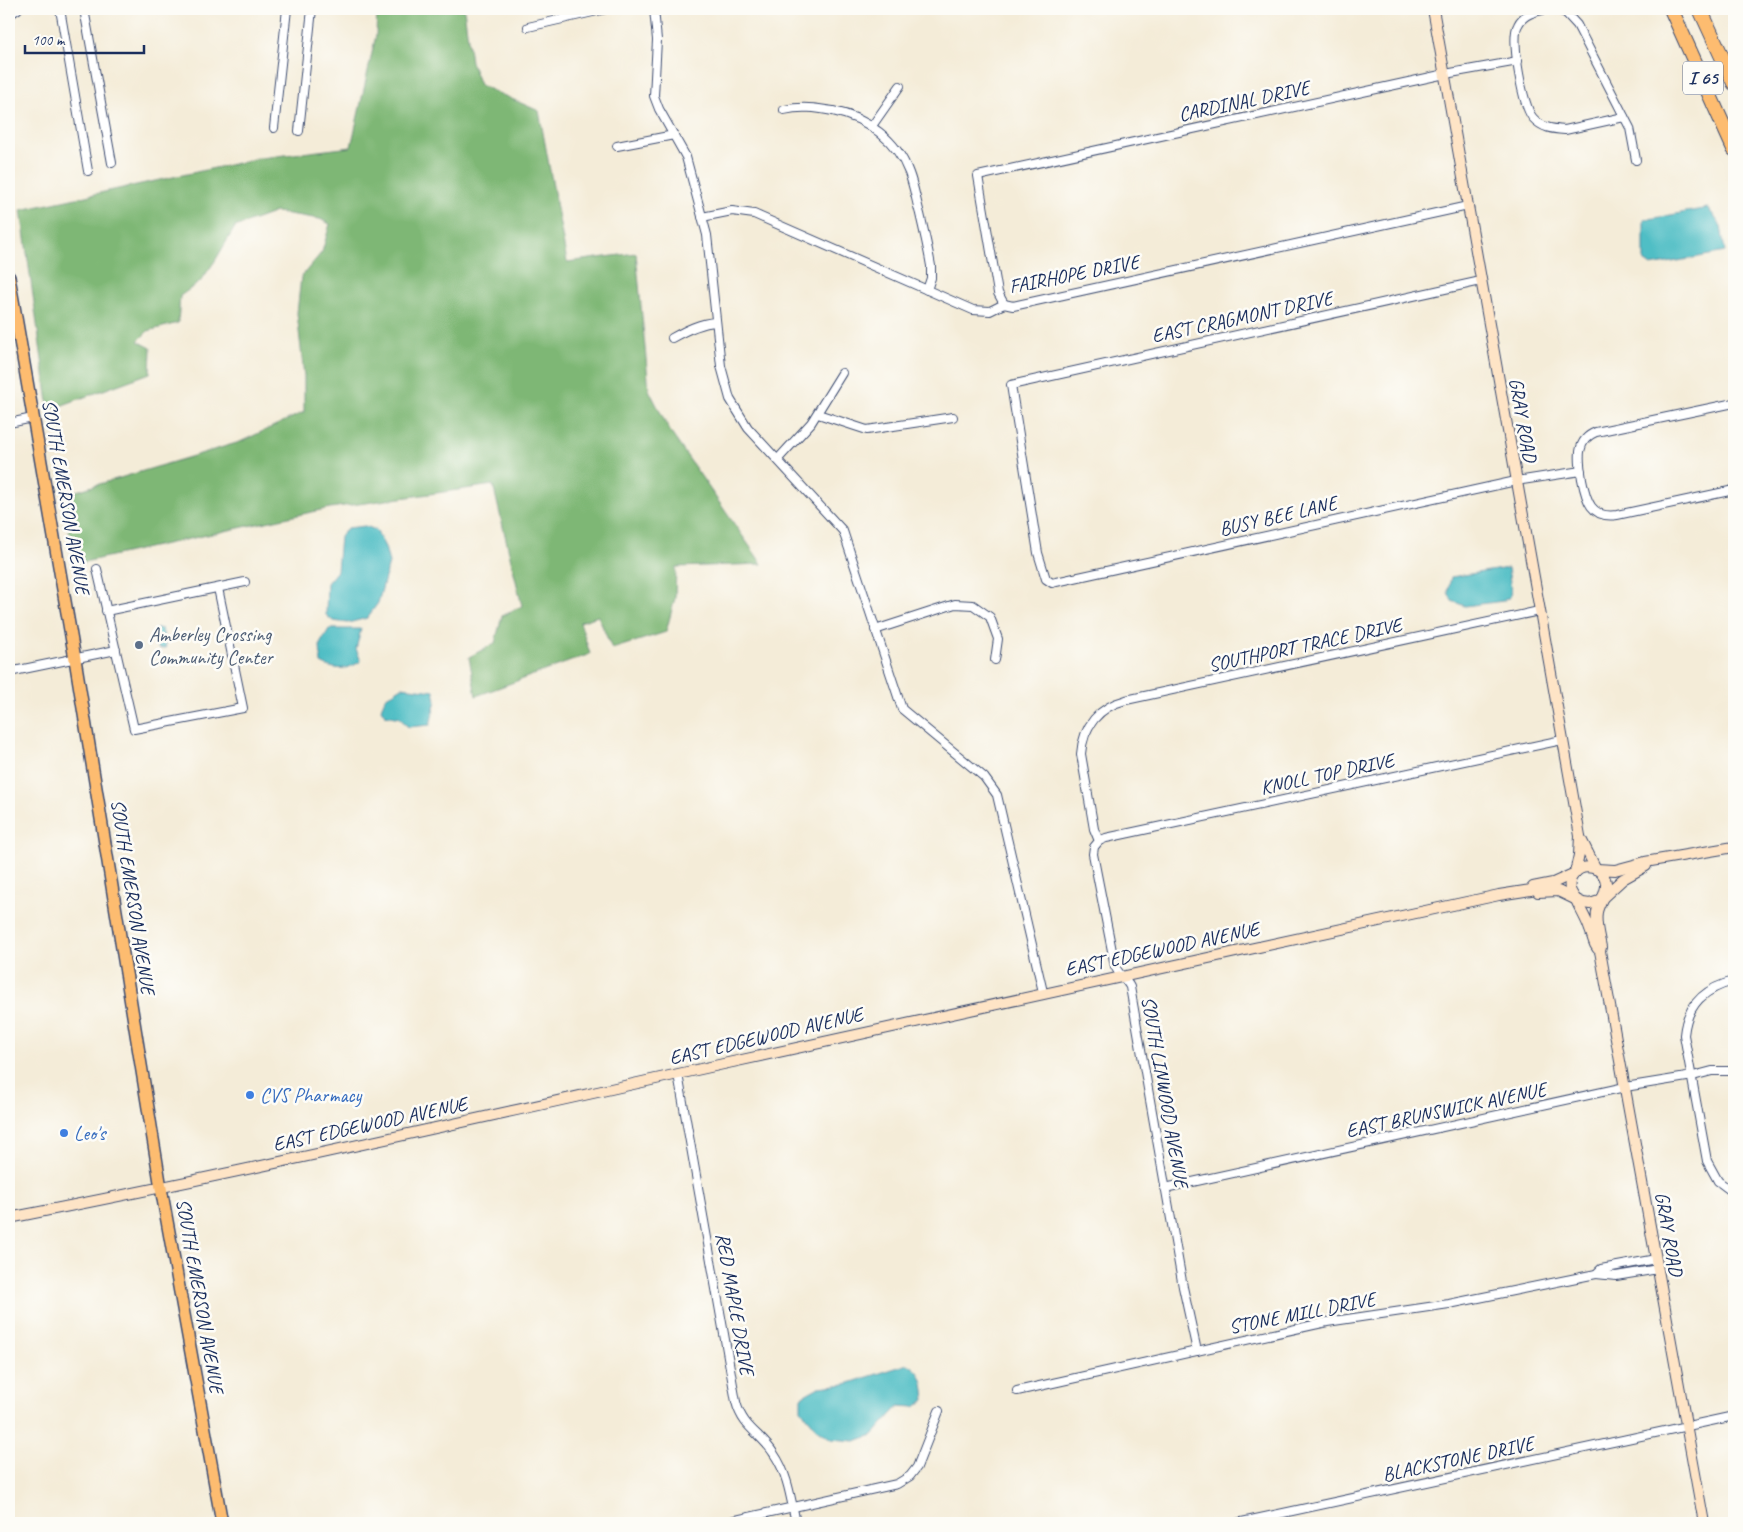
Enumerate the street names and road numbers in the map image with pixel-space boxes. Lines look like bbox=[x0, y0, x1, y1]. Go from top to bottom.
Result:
road number: I 65 bbox=[1683, 62, 1723, 94]
street label: CARDINAL DRIVE bbox=[1176, 74, 1315, 127]
street label: FAIRHOPE DRIVE bbox=[1007, 249, 1144, 299]
street label: EAST CRAGMONT DRIVE bbox=[1149, 285, 1338, 348]
street label: GRAY ROAD bbox=[1503, 376, 1543, 465]
street label: SOUTH EMERSON AVENUE bbox=[37, 398, 96, 599]
street label: BUSY BEE LANE bbox=[1217, 490, 1342, 542]
street label: SOUTHPORT TRACE DRIVE bbox=[1206, 612, 1406, 678]
street label: KNOLL TOP DRIVE bbox=[1258, 747, 1398, 800]
street label: SOUTH EMERSON AVENUE bbox=[105, 798, 161, 999]
street label: EAST EDGEWOOD AVENUE bbox=[1063, 916, 1264, 982]
street label: SOUTH LINWOOD AVENUE bbox=[1136, 995, 1195, 1192]
street label: EAST EDGEWOOD AVENUE bbox=[667, 1001, 868, 1070]
street label: EAST BRUNSWICK AVENUE bbox=[1343, 1076, 1551, 1143]
street label: EAST EDGEWOOD AVENUE bbox=[271, 1091, 472, 1157]
street label: GRAY ROAD bbox=[1649, 1190, 1689, 1279]
street label: SOUTH EMERSON AVENUE bbox=[171, 1197, 230, 1398]
street label: RED MAPLE DRIVE bbox=[710, 1231, 760, 1380]
street label: STONE MILL DRIVE bbox=[1227, 1286, 1380, 1339]
street label: BLACKSTONE DRIVE bbox=[1380, 1430, 1539, 1487]

